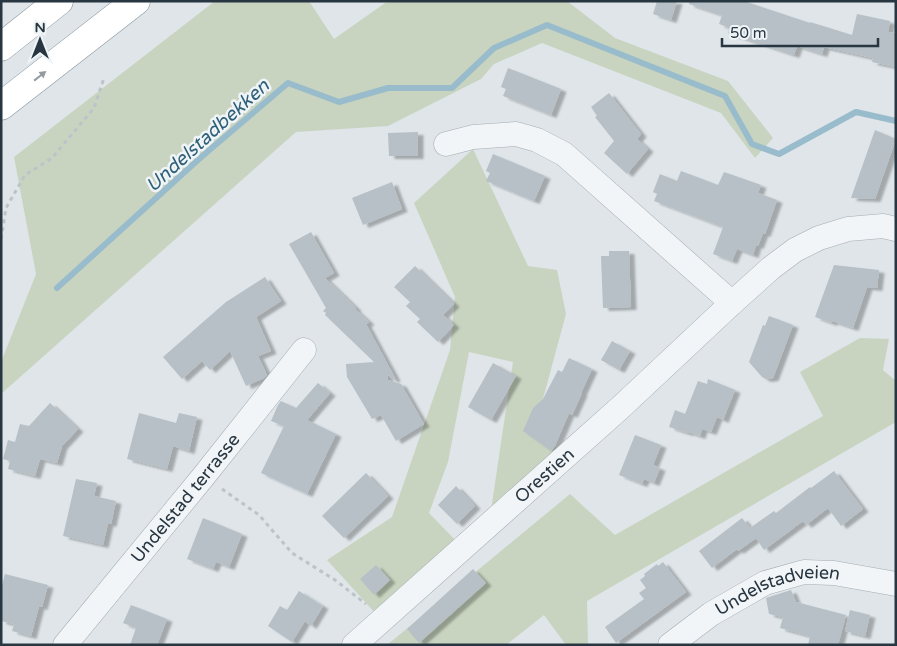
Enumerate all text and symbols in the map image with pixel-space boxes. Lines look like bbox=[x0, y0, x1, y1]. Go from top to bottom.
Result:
north arrow bbox=[15, 15, 65, 65]
scale bar bbox=[722, 15, 878, 47]
text: N bbox=[34, 19, 46, 36]
text: 50 m bbox=[730, 24, 767, 42]
one-way arrow bbox=[33, 71, 46, 82]
water label: Undelstadbekken bbox=[142, 75, 274, 197]
street label: Undelstad terrasse bbox=[126, 429, 244, 567]
street label: Orestien bbox=[510, 443, 579, 508]
street label: Undelstadveien bbox=[711, 561, 842, 620]

